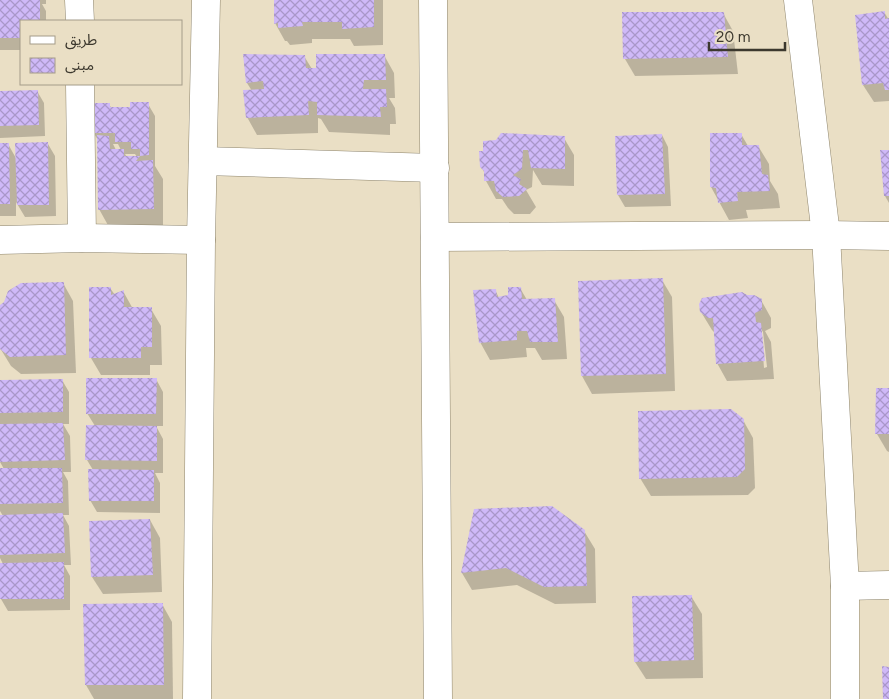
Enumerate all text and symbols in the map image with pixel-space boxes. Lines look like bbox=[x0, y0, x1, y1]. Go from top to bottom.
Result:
legend bbox=[20, 20, 182, 85]
scale bar bbox=[709, 20, 785, 52]
text: 20 m bbox=[716, 28, 750, 46]
text: طريق bbox=[65, 31, 97, 50]
text: مبنى bbox=[65, 56, 94, 74]

